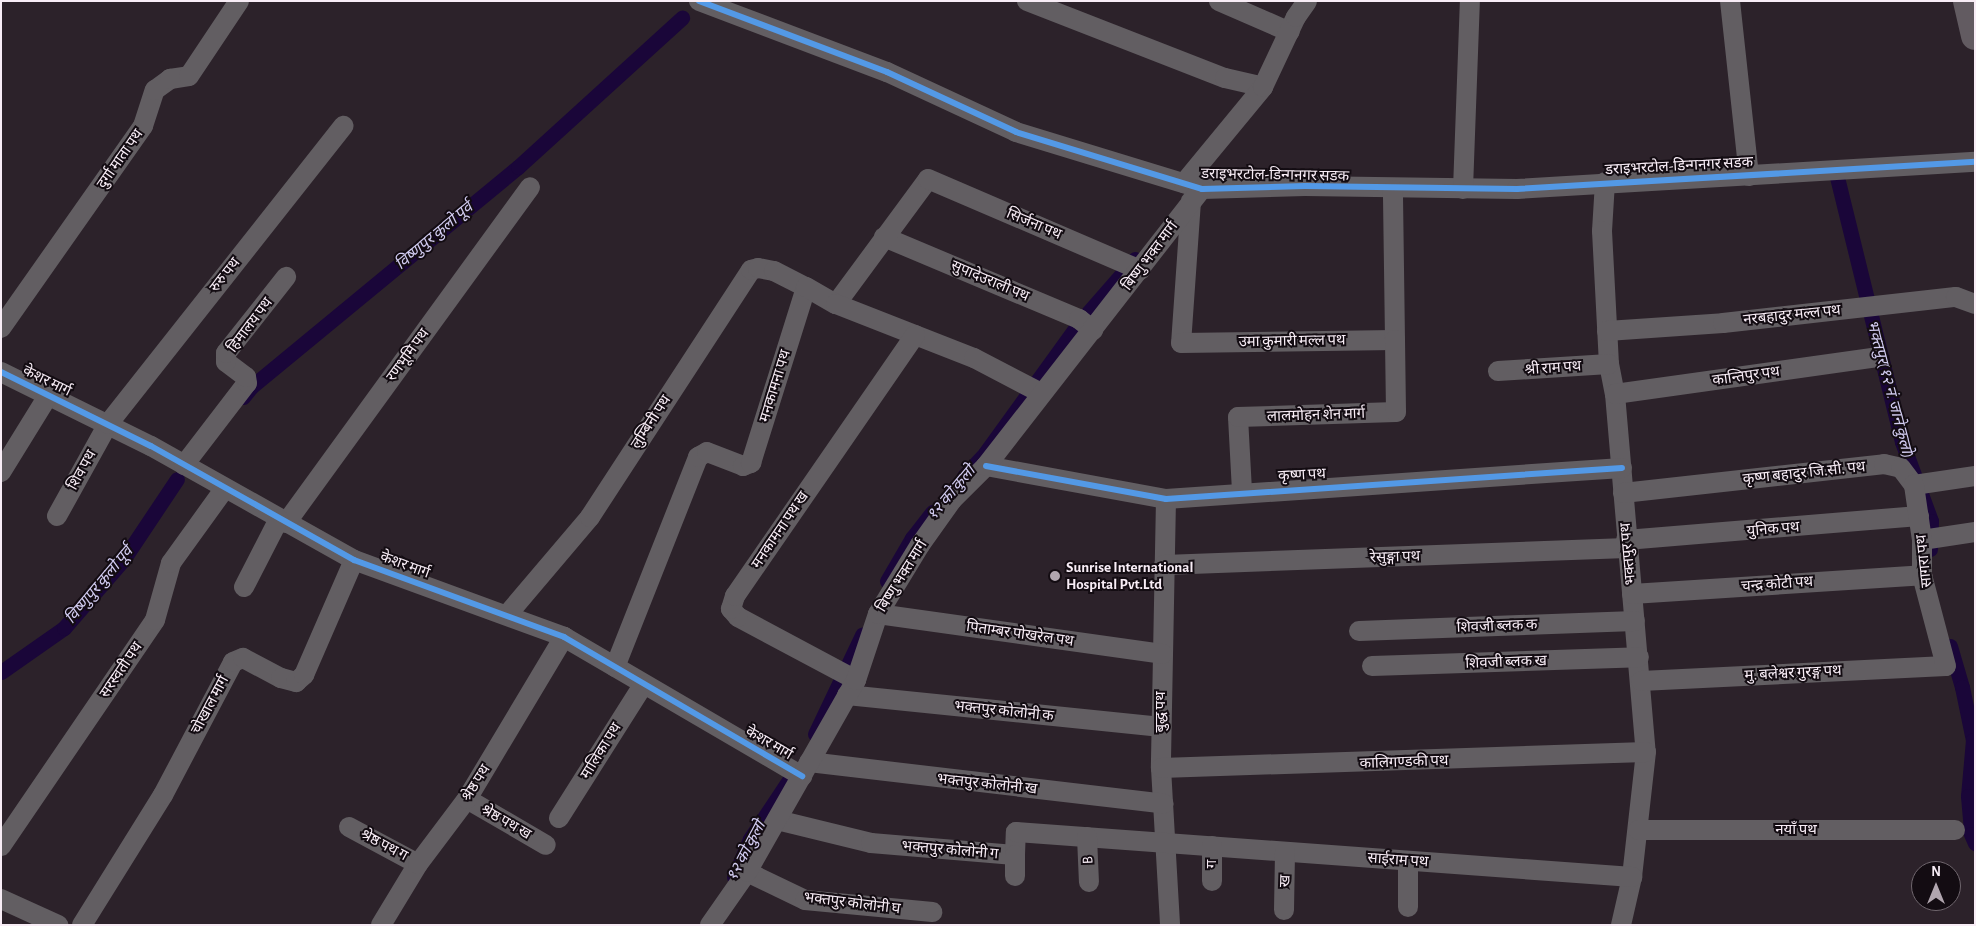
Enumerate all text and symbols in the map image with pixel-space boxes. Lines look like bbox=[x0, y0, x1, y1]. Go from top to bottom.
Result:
street label: दुर्गा माता पथ bbox=[93, 126, 147, 192]
street label: डराइभरटोल-डिन्गनगर सडक bbox=[1605, 153, 1753, 179]
street label: डराइभरटोल-डिन्गनगर सडक bbox=[1201, 165, 1349, 185]
water label: विष्णुपुर कुलो पूर्व bbox=[391, 198, 477, 274]
street label: सिर्जना पथ bbox=[1004, 204, 1064, 244]
street label: बिष्णु भक्त मार्ग bbox=[1118, 218, 1182, 294]
street label: रुरु पथ bbox=[206, 254, 244, 296]
street label: सुपादेउराली पथ bbox=[948, 256, 1032, 306]
street label: हिमालय पथ bbox=[224, 294, 276, 356]
street label: नरबहादुर मल्ल पथ bbox=[1742, 301, 1842, 329]
water label: भक्तपुर(१२ नं. जाने कुलो) bbox=[1862, 318, 1918, 460]
street label: रणभूमि पथ bbox=[383, 325, 433, 385]
street label: उमा कुमारी मल्ल पथ bbox=[1238, 331, 1346, 351]
street label: मनकामना पथ bbox=[756, 348, 794, 424]
street label: श्री राम पथ bbox=[1524, 357, 1582, 379]
street label: केशर मार्ग bbox=[20, 362, 74, 400]
street label: कान्तिपुर पथ bbox=[1711, 362, 1781, 390]
street label: लुम्बिनी पथ bbox=[627, 392, 675, 452]
street label: लालमोहन शेन मार्ग bbox=[1267, 404, 1365, 426]
street label: शिव पथ bbox=[64, 447, 100, 493]
street label: कृष्ण बहादुर जि.सी. पथ bbox=[1742, 458, 1866, 488]
water label: १२ को कुलो bbox=[923, 462, 979, 524]
street label: कृष्ण पथ bbox=[1278, 465, 1326, 485]
street label: मनकामना पथ ख bbox=[748, 488, 812, 572]
street label: युनिक पथ bbox=[1746, 518, 1800, 540]
street label: भक्तपुर पथ bbox=[1616, 522, 1640, 586]
street label: सागरा पथ bbox=[1912, 534, 1936, 588]
street label: बिष्णु भक्त मार्ग bbox=[873, 537, 931, 615]
water label: विष्णुपुर कुलो पूर्व bbox=[61, 542, 137, 628]
street label: रेसुङ्गा पथ bbox=[1370, 547, 1420, 567]
street label: केशर मार्ग bbox=[378, 548, 432, 582]
place label: Sunrise International Hospital Pvt.Ltd bbox=[1066, 558, 1193, 593]
marker: Sunrise International Hospital Pvt.Ltd bbox=[1048, 569, 1062, 583]
street label: चन्द्र कोटी पथ bbox=[1740, 573, 1814, 595]
street label: शिवजी ब्लक क bbox=[1456, 616, 1538, 636]
street label: पिताम्बर पोखरेल पथ bbox=[965, 618, 1075, 650]
street label: सरस्वती पथ bbox=[96, 639, 146, 701]
street label: शिवजी ब्लक ख bbox=[1465, 652, 1547, 672]
street label: मु. बलेश्वर गुरङ्ग पथ bbox=[1744, 661, 1842, 685]
street label: चोखाल मार्ग bbox=[187, 673, 233, 737]
street label: बुद्ध पथ bbox=[1152, 691, 1170, 733]
street label: भक्तपुर कोलोनी क bbox=[953, 697, 1055, 725]
street label: मालिका पथ bbox=[577, 720, 625, 782]
street label: केशर मार्ग bbox=[742, 722, 796, 764]
street label: कालिगण्डकी पथ bbox=[1359, 751, 1449, 773]
street label: श्रेष्ठ पथ bbox=[458, 761, 494, 805]
street label: भक्तपुर कोलोनी ख bbox=[936, 770, 1038, 798]
street label: श्रेष्ठ पथ ख bbox=[478, 801, 534, 843]
water label: १२ को कुलो bbox=[722, 818, 770, 884]
street label: नयाँ पथ bbox=[1775, 821, 1817, 839]
street label: श्रेष्ठ पथ ग bbox=[357, 825, 411, 865]
street label: भक्तपुर कोलोनी ग bbox=[901, 837, 999, 863]
street label: साईराम पथ bbox=[1367, 849, 1429, 871]
street label: B bbox=[1079, 856, 1097, 864]
street label: ग bbox=[1203, 860, 1221, 868]
north arrow bbox=[1911, 861, 1961, 911]
text: N bbox=[1931, 865, 1941, 879]
street label: ख bbox=[1276, 875, 1294, 887]
street label: भक्तपुर कोलोनी घ bbox=[803, 888, 901, 918]

